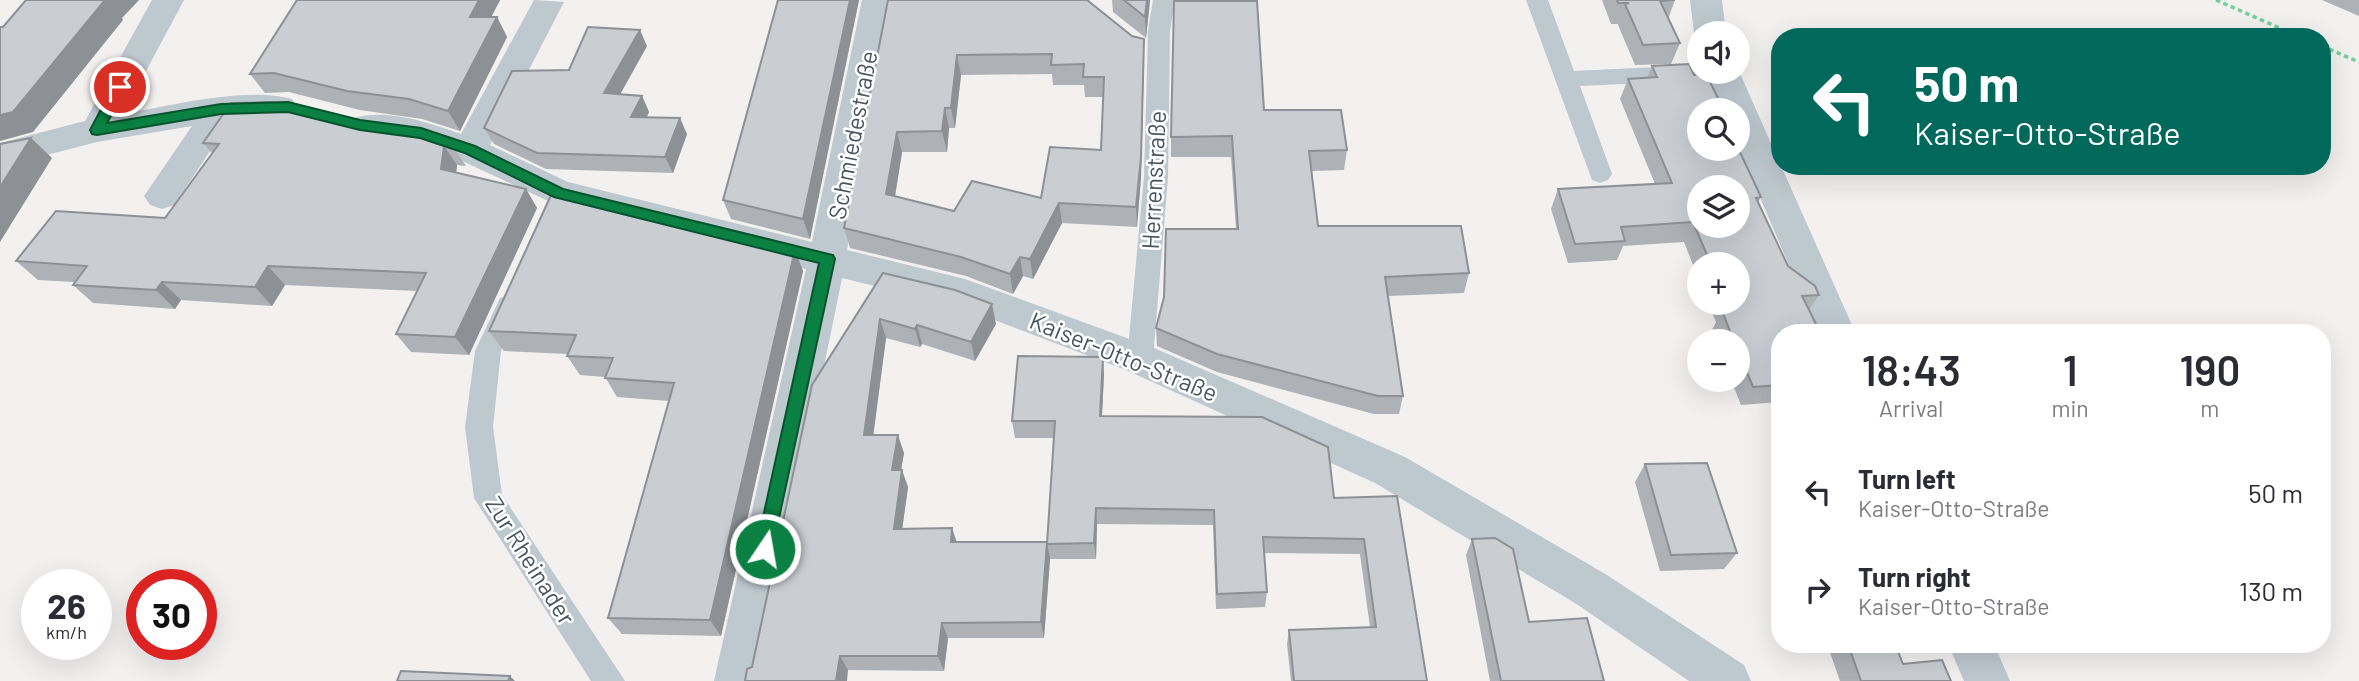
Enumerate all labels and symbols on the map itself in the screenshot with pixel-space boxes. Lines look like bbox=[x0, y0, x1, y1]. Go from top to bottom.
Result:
street label: Schmiedestraße bbox=[821, 48, 883, 222]
pin bbox=[90, 57, 150, 117]
street label: Herrenstraße bbox=[1135, 110, 1171, 250]
street label: Kaiser-Otto-Straße bbox=[1026, 305, 1222, 407]
street label: Zur Rheinader bbox=[480, 491, 582, 630]
position arrow bbox=[728, 512, 802, 586]
speed limit sign: 30 bbox=[126, 569, 217, 660]

